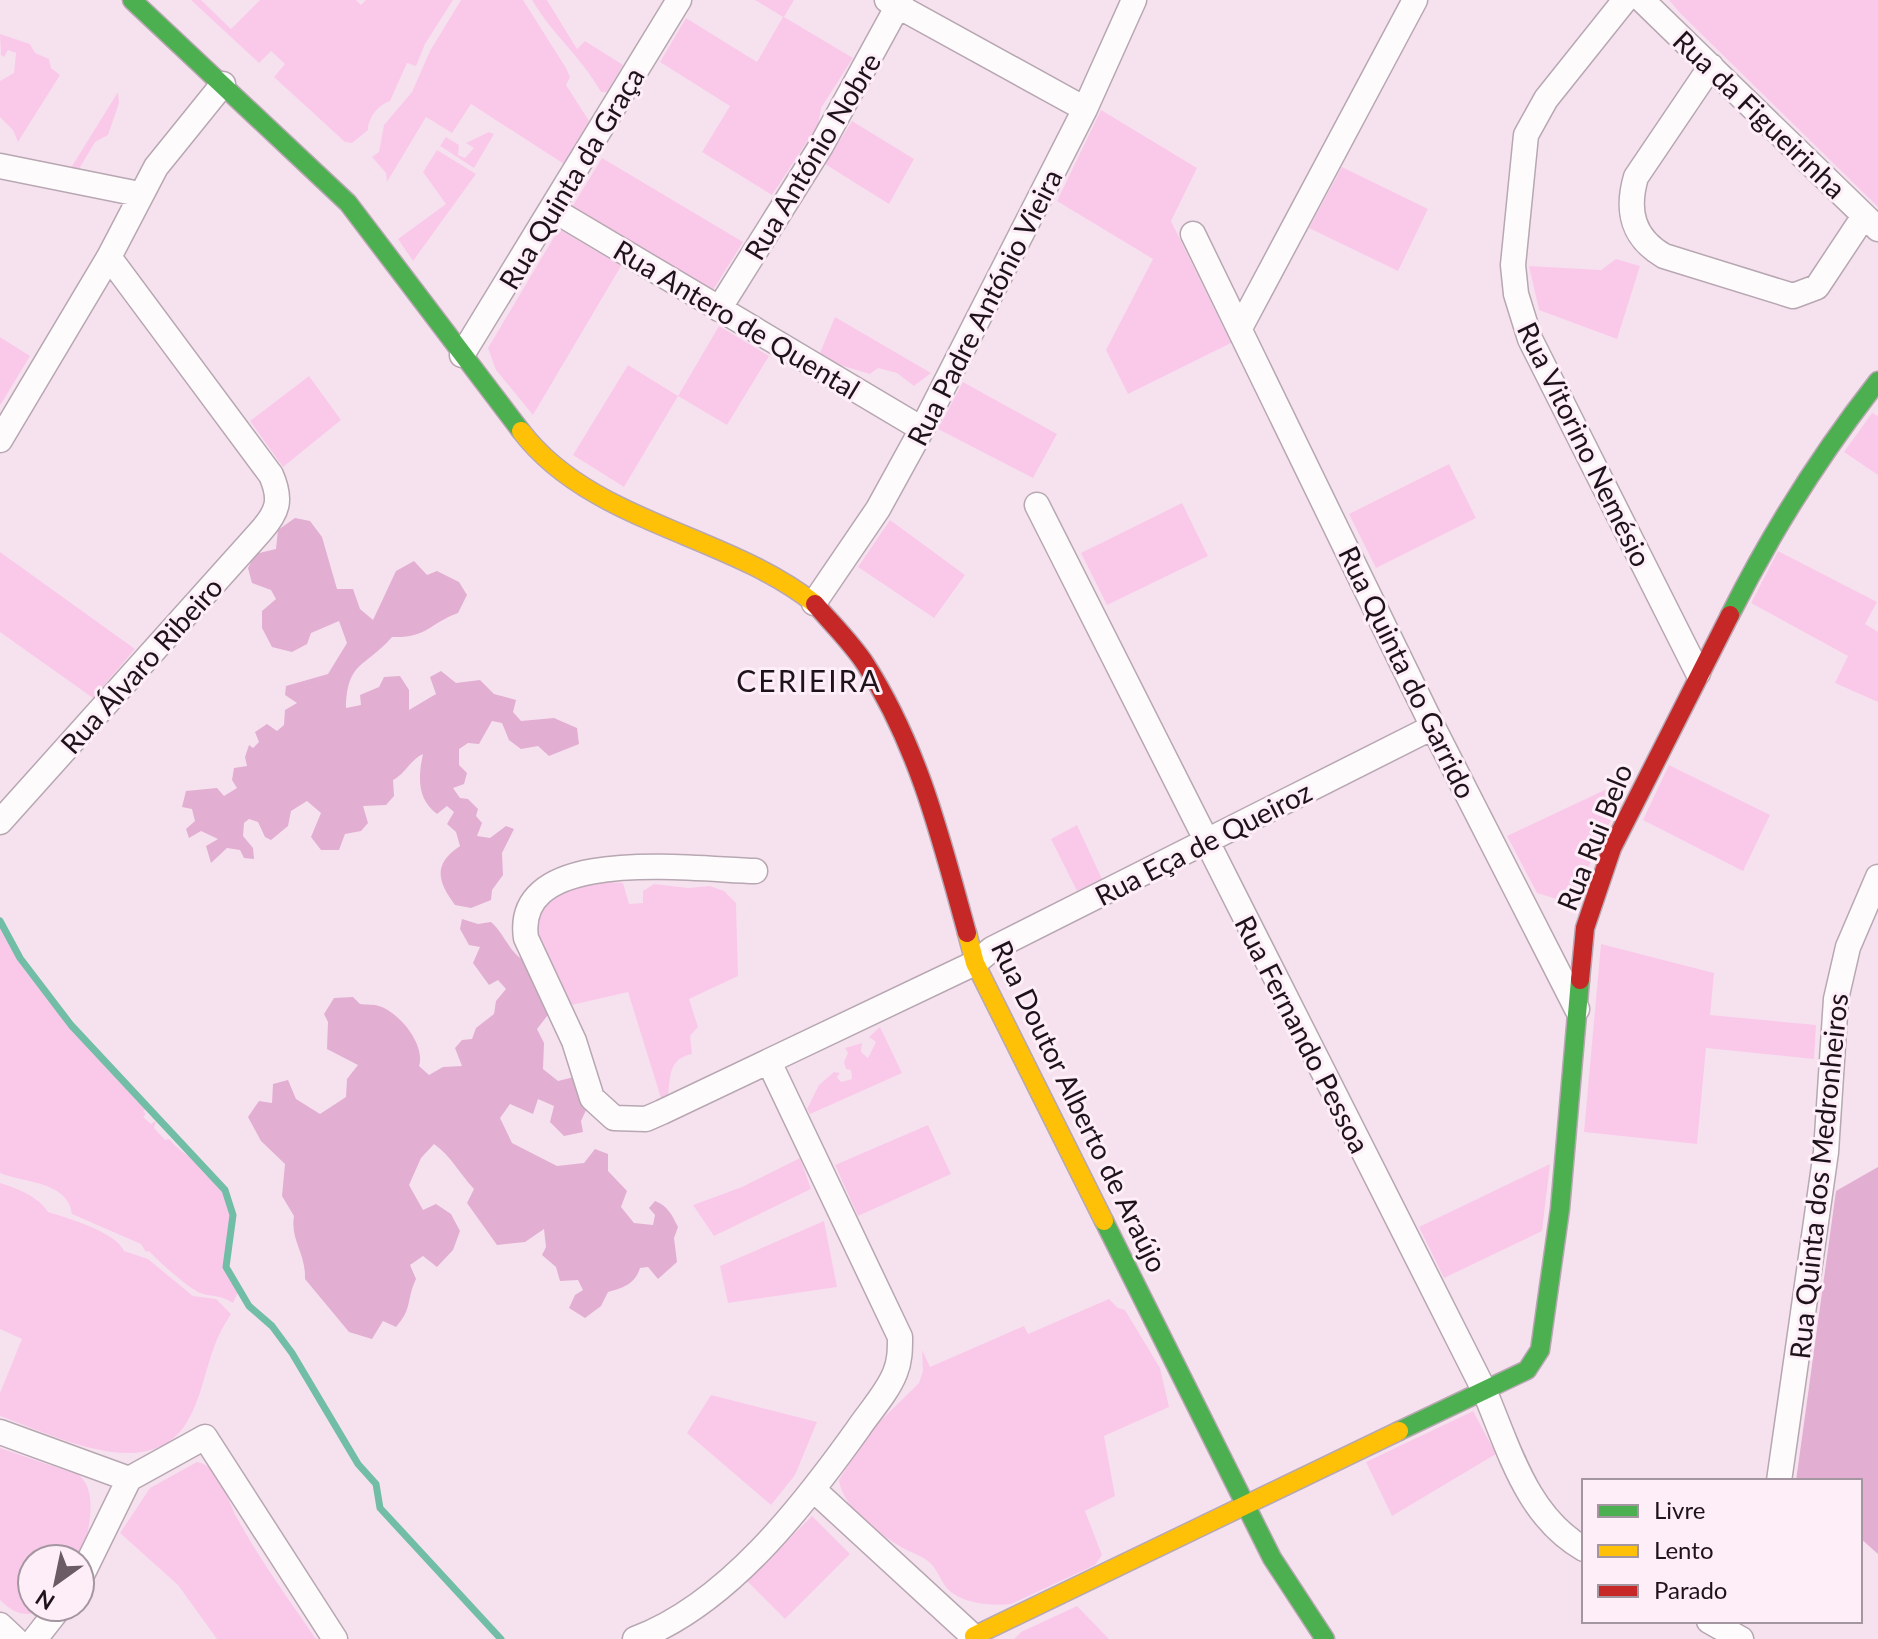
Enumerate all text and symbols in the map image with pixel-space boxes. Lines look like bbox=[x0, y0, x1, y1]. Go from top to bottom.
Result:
street label: Rua da Figueirinha bbox=[1667, 23, 1853, 205]
street label: Rua António Nobre bbox=[737, 46, 887, 266]
street label: Rua Quinta da Graça bbox=[491, 61, 651, 295]
street label: Rua Padre António Vieira bbox=[899, 163, 1069, 451]
street label: Rua Antero de Quental bbox=[608, 232, 866, 406]
street label: Rua Vitorino Nemésio bbox=[1511, 316, 1659, 572]
street label: Rua Quinta do Garrido bbox=[1332, 540, 1484, 804]
street label: Rua Álvaro Ribeiro bbox=[53, 570, 229, 760]
district label: CERIEIRA bbox=[736, 662, 882, 698]
street label: Rua Rui Belo bbox=[1549, 759, 1639, 915]
street label: Rua Eça de Queiroz bbox=[1089, 774, 1317, 912]
street label: Rua Fernando Pessoa bbox=[1228, 910, 1378, 1158]
street label: Rua Doutor Alberto de Araújo bbox=[985, 935, 1175, 1277]
street label: Rua Quinta dos Medronheiros bbox=[1782, 991, 1854, 1361]
legend bbox=[1582, 1479, 1862, 1623]
text: Livre bbox=[1654, 1495, 1705, 1524]
text: Lento bbox=[1654, 1535, 1714, 1564]
north arrow bbox=[16, 1543, 96, 1623]
text: Parado bbox=[1654, 1575, 1727, 1604]
text: N bbox=[30, 1584, 59, 1616]

